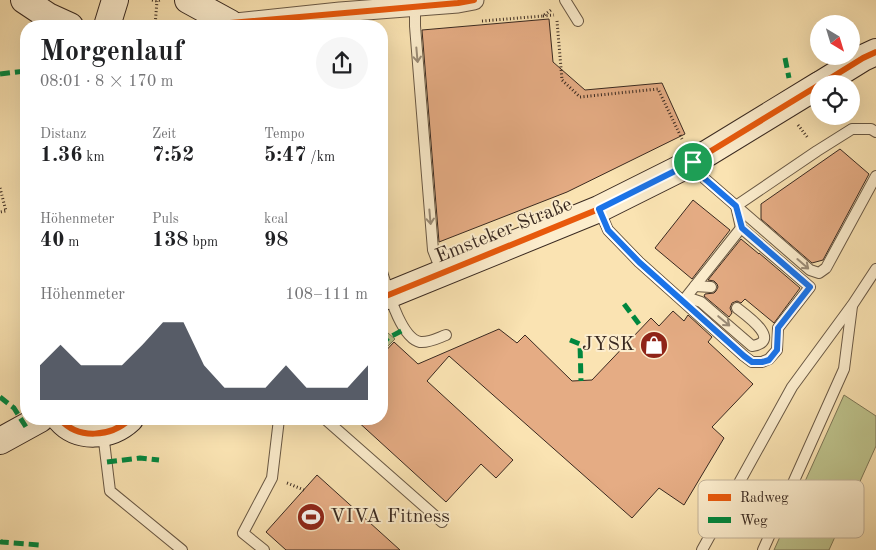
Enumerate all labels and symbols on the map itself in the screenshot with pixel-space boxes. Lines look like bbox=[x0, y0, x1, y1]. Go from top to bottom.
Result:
north arrow bbox=[810, 15, 860, 65]
one-way arrow bbox=[412, 46, 422, 62]
pin bbox=[672, 141, 714, 183]
street label: Emsteker Straße bbox=[433, 195, 575, 267]
one-way arrow bbox=[426, 208, 435, 224]
one-way arrow bbox=[797, 258, 810, 269]
one-way arrow bbox=[717, 316, 730, 327]
shop icon: JYSK bbox=[639, 330, 669, 360]
place label: JYSK bbox=[582, 335, 635, 355]
legend bbox=[698, 480, 864, 538]
text: Radweg bbox=[740, 491, 789, 505]
sports icon: VIVA Fitness bbox=[296, 502, 326, 532]
place label: VIVA Fitness bbox=[330, 507, 450, 527]
text: Weg bbox=[740, 514, 768, 528]

